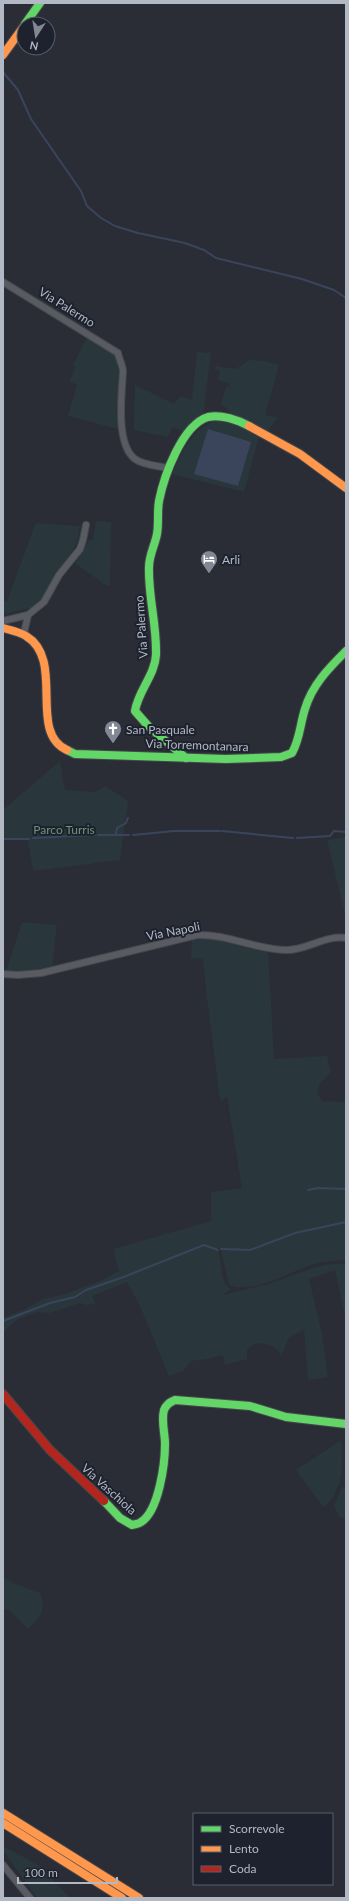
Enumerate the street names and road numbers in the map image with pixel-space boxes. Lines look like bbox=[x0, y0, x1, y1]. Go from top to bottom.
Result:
street label: Via Palermo bbox=[36, 284, 98, 330]
street label: Via Palermo bbox=[131, 595, 151, 659]
street label: Via Torremontanara bbox=[145, 736, 249, 754]
street label: Via Napoli bbox=[145, 918, 201, 944]
street label: Via Vaschiola bbox=[78, 1460, 140, 1518]

